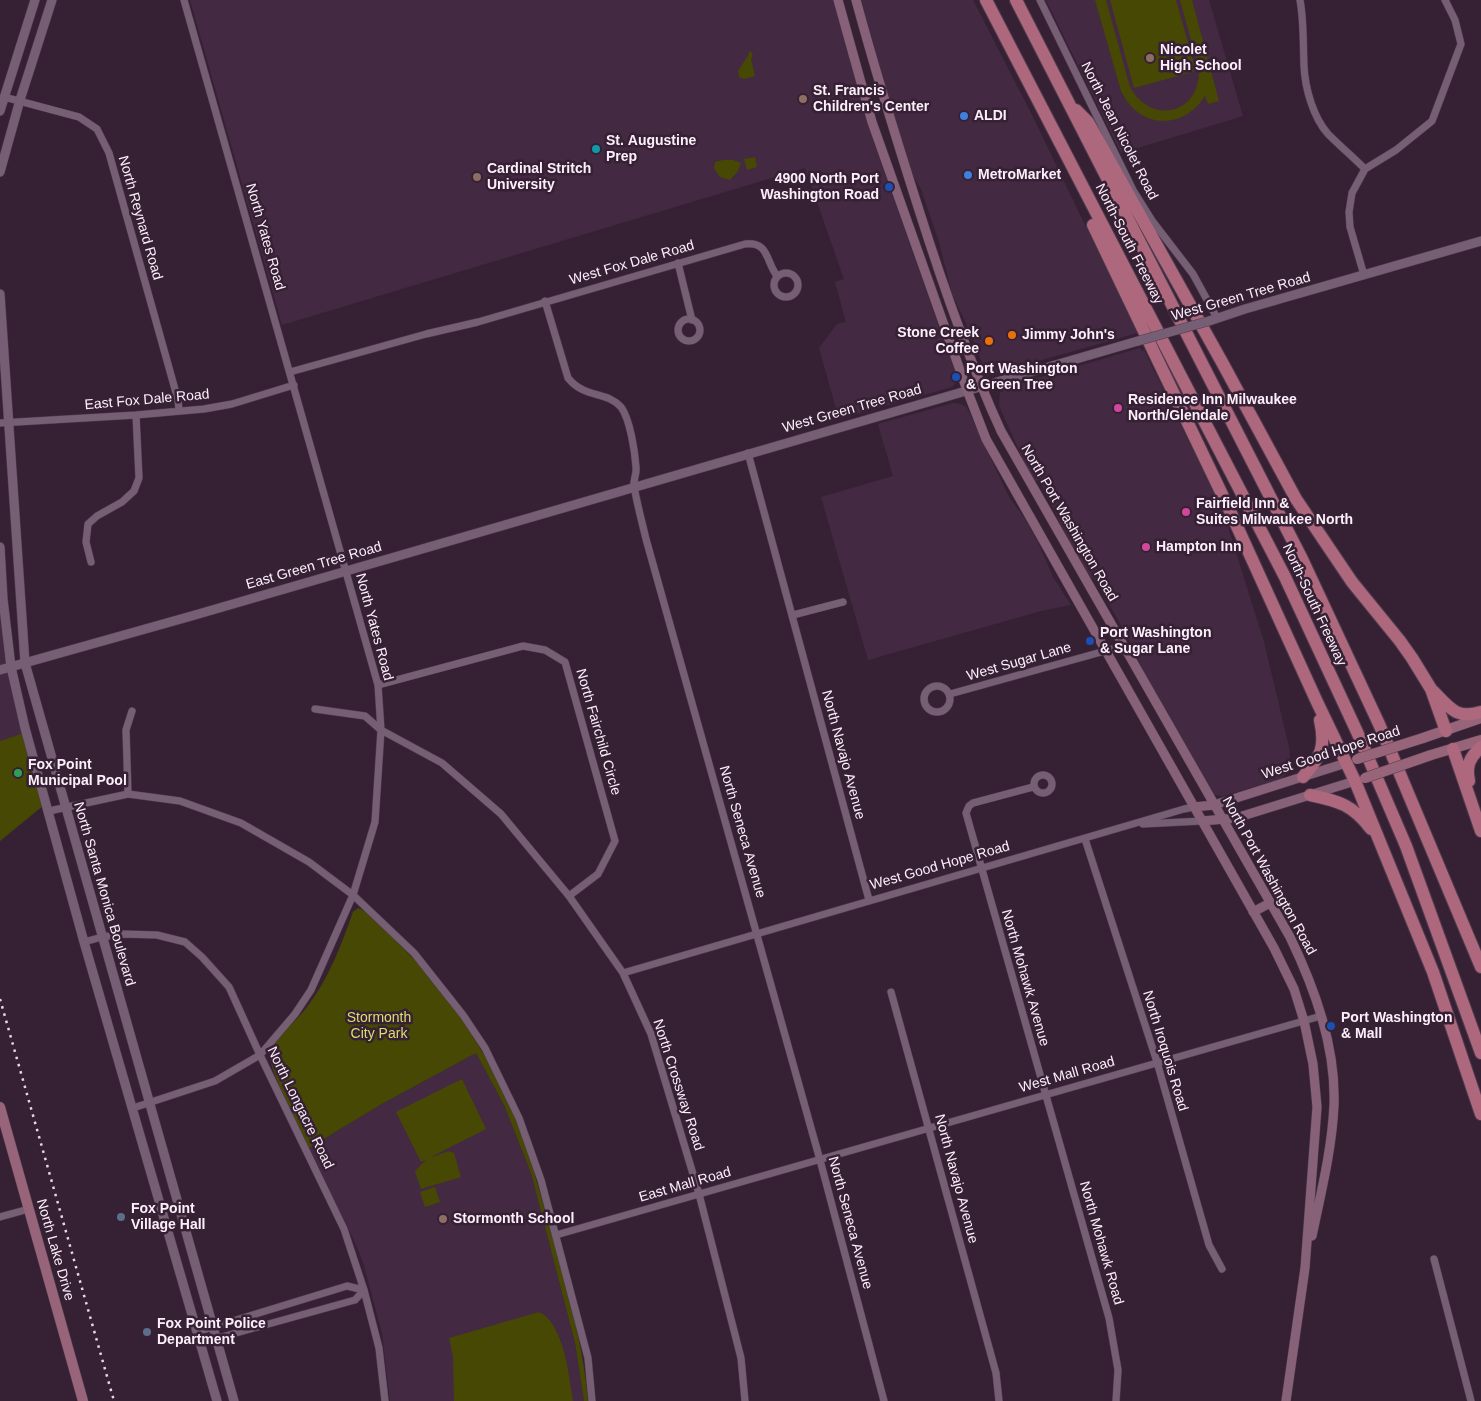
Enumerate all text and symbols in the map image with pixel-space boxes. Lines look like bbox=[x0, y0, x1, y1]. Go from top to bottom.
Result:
place label: Nicolet High School bbox=[1160, 42, 1242, 74]
marker: Nicolet High School bbox=[1144, 52, 1156, 64]
street label: North Jean Nicolet Road bbox=[1077, 59, 1161, 203]
place label: St. Francis Children's Center bbox=[813, 83, 929, 115]
marker: St. Francis Children's Center bbox=[797, 93, 809, 105]
place label: ALDI bbox=[974, 108, 1007, 124]
marker: ALDI bbox=[958, 110, 970, 122]
place label: St. Augustine Prep bbox=[606, 133, 696, 166]
marker: St. Augustine Prep bbox=[590, 143, 602, 155]
street label: North Reynard Road bbox=[114, 154, 166, 282]
place label: Cardinal Stritch University bbox=[487, 161, 591, 193]
place label: MetroMarket bbox=[978, 167, 1061, 183]
marker: MetroMarket bbox=[962, 169, 974, 181]
marker: Cardinal Stritch University bbox=[471, 171, 483, 183]
place label: 4900 North Port Washington Road bbox=[761, 171, 879, 203]
marker: 4900 North Port Washington Road bbox=[883, 181, 895, 193]
street label: North-South Freeway bbox=[1091, 181, 1167, 307]
street label: North Yates Road bbox=[242, 182, 288, 292]
street label: West Fox Dale Road bbox=[568, 237, 696, 289]
street label: West Green Tree Road bbox=[1169, 269, 1313, 325]
place label: Stone Creek Coffee bbox=[897, 325, 979, 358]
place label: Jimmy John's bbox=[1022, 327, 1115, 343]
marker: Jimmy John's bbox=[1006, 329, 1018, 341]
marker: Stone Creek Coffee bbox=[983, 335, 995, 347]
place label: Port Washington & Green Tree bbox=[966, 361, 1077, 394]
marker: Port Washington & Green Tree bbox=[950, 371, 962, 383]
street label: West Green Tree Road bbox=[780, 381, 924, 437]
street label: East Fox Dale Road bbox=[84, 386, 210, 414]
place label: Residence Inn Milwaukee North/Glendale bbox=[1128, 392, 1297, 424]
marker: Residence Inn Milwaukee North/Glendale bbox=[1112, 402, 1124, 414]
street label: North Port Washington Road bbox=[1017, 442, 1121, 604]
place label: Fairfield Inn & Suites Milwaukee North bbox=[1196, 496, 1353, 528]
marker: Fairfield Inn & Suites Milwaukee North bbox=[1180, 506, 1192, 518]
street label: East Green Tree Road bbox=[244, 539, 384, 593]
place label: Hampton Inn bbox=[1156, 539, 1242, 555]
marker: Hampton Inn bbox=[1140, 541, 1152, 553]
street label: North-South Freeway bbox=[1278, 541, 1350, 669]
street label: North Yates Road bbox=[352, 572, 396, 682]
place label: Port Washington & Sugar Lane bbox=[1100, 625, 1211, 658]
marker: Port Washington & Sugar Lane bbox=[1084, 635, 1096, 647]
street label: West Sugar Lane bbox=[965, 639, 1073, 685]
street label: North Fairchild Circle bbox=[572, 667, 624, 797]
street label: North Navajo Avenue bbox=[818, 689, 868, 821]
street label: West Good Hope Road bbox=[1260, 723, 1402, 783]
place label: Fox Point Municipal Pool bbox=[28, 757, 127, 790]
street label: North Seneca Avenue bbox=[715, 764, 769, 900]
marker: Fox Point Municipal Pool bbox=[12, 767, 24, 779]
street label: North Port Washington Road bbox=[1218, 794, 1320, 958]
street label: North Santa Monica Boulevard bbox=[70, 800, 138, 988]
street label: West Good Hope Road bbox=[868, 838, 1012, 894]
street label: North Mohawk Avenue bbox=[997, 908, 1053, 1048]
street label: North Iroquois Road bbox=[1139, 989, 1191, 1113]
park label: Stormonth City Park bbox=[347, 1010, 411, 1042]
place label: Port Washington & Mall bbox=[1341, 1010, 1452, 1042]
street label: North Crossway Road bbox=[649, 1017, 707, 1153]
marker: Port Washington & Mall bbox=[1325, 1020, 1337, 1032]
street label: North Longacre Road bbox=[263, 1044, 337, 1172]
street label: West Mall Road bbox=[1017, 1053, 1117, 1097]
street label: North Navajo Avenue bbox=[931, 1113, 981, 1245]
street label: North Seneca Avenue bbox=[824, 1155, 876, 1291]
street label: East Mall Road bbox=[637, 1164, 733, 1206]
street label: North Mohawk Road bbox=[1075, 1179, 1127, 1307]
street label: North Lake Drive bbox=[32, 1197, 78, 1303]
place label: Fox Point Village Hall bbox=[131, 1201, 205, 1234]
marker: Fox Point Village Hall bbox=[115, 1211, 127, 1223]
place label: Stormonth School bbox=[453, 1211, 574, 1227]
marker: Stormonth School bbox=[437, 1213, 449, 1225]
place label: Fox Point Police Department bbox=[157, 1316, 266, 1348]
marker: Fox Point Police Department bbox=[141, 1326, 153, 1338]

